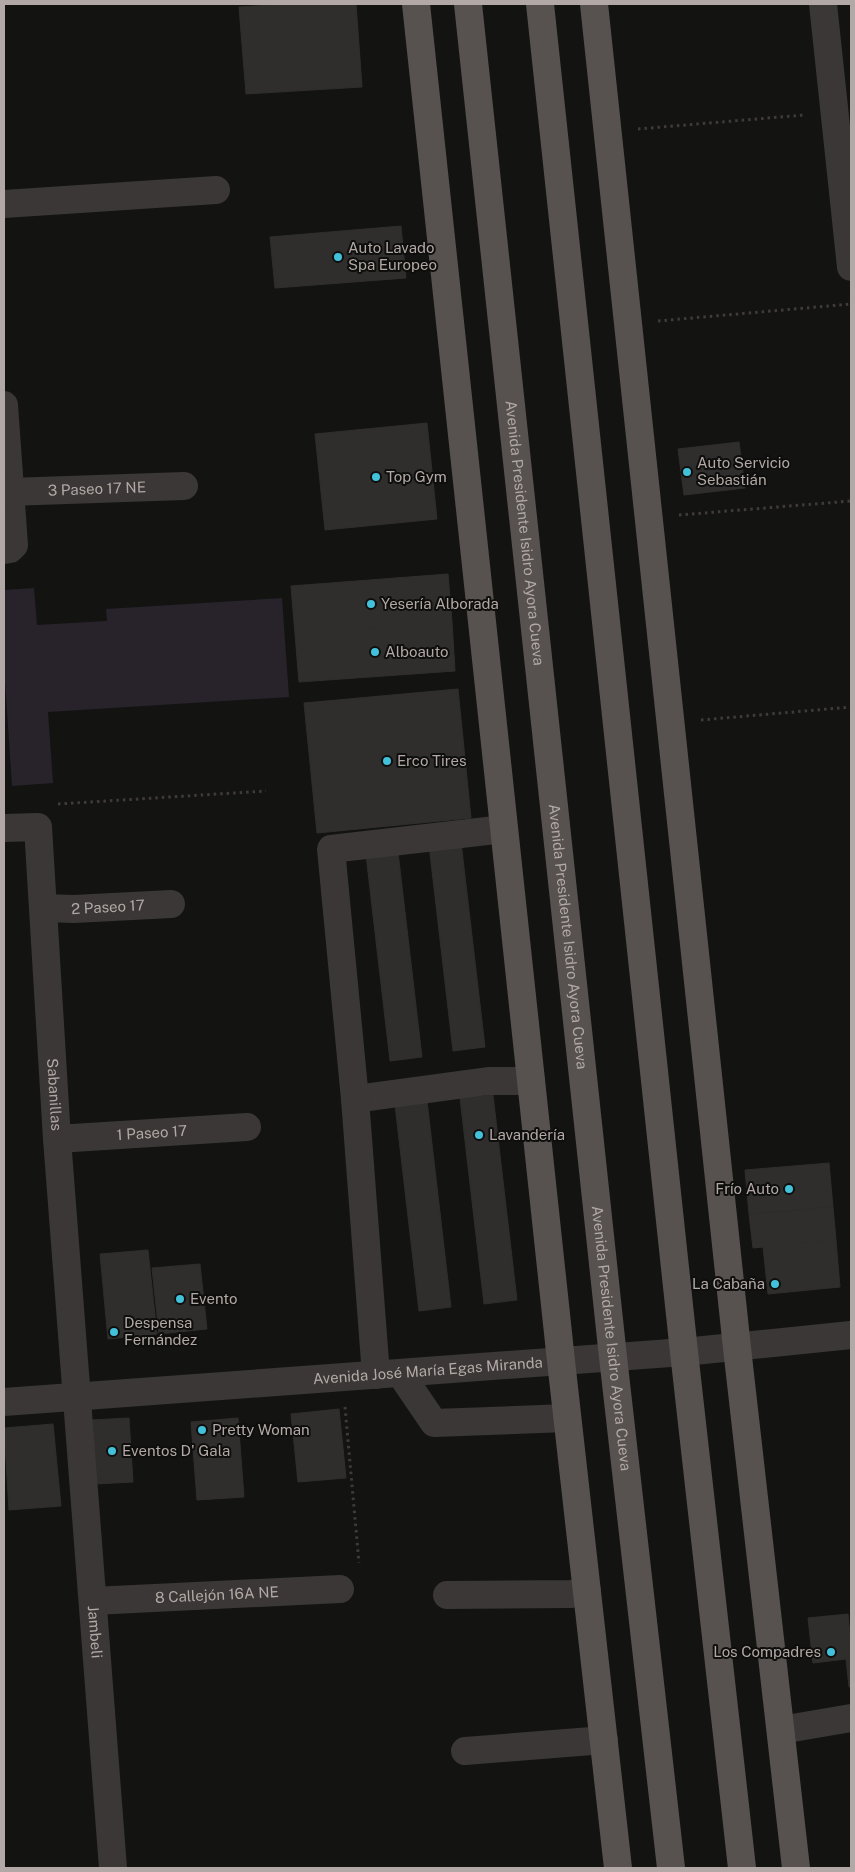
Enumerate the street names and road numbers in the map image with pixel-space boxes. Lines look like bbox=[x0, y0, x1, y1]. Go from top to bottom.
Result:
street label: Avenida Presidente Isidro Ayora Cueva bbox=[503, 399, 548, 666]
street label: 3 Paseo 17 NE bbox=[48, 478, 146, 499]
street label: Avenida Presidente Isidro Ayora Cueva bbox=[546, 803, 591, 1070]
street label: 2 Paseo 17 bbox=[71, 896, 145, 917]
street label: Sabanillas bbox=[44, 1058, 65, 1131]
street label: 1 Paseo 17 bbox=[116, 1122, 188, 1143]
street label: Avenida Presidente Isidro Ayora Cueva bbox=[589, 1205, 635, 1472]
street label: Avenida José María Egas Miranda bbox=[312, 1353, 543, 1387]
street label: 8 Callejón 16A NE bbox=[154, 1583, 279, 1606]
street label: Jambeli bbox=[85, 1605, 106, 1659]

